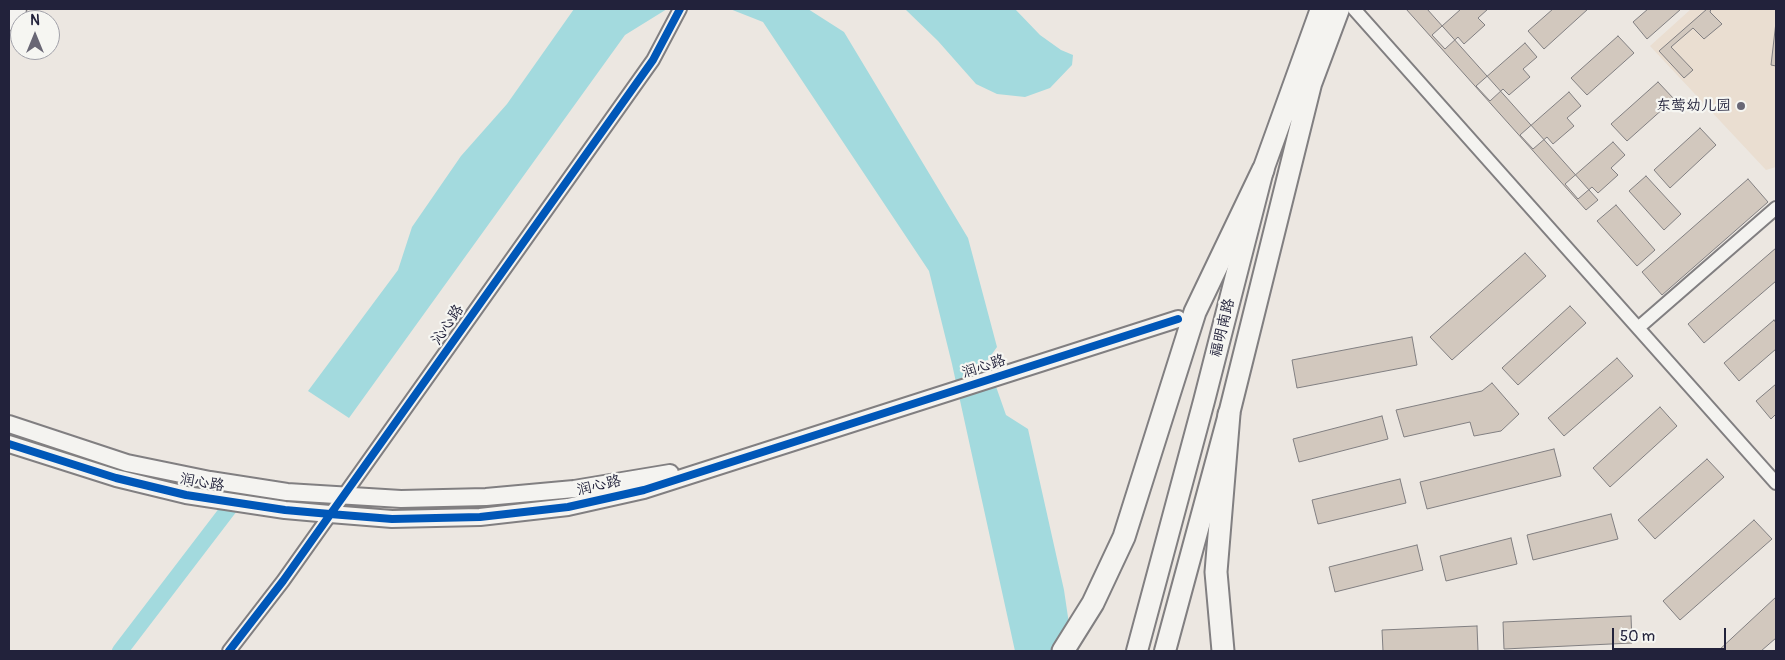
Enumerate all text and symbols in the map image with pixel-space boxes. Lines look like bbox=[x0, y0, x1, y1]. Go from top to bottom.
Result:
north arrow bbox=[10, 10, 60, 60]
text: N bbox=[30, 12, 40, 29]
place label: 东莺幼儿园 bbox=[1656, 97, 1731, 115]
marker: 东莺幼儿园 bbox=[1735, 100, 1747, 112]
street label: 福明南路 bbox=[1207, 297, 1239, 359]
street label: 沁心路 bbox=[428, 301, 468, 349]
street label: 润心路 bbox=[960, 351, 1008, 383]
street label: 润心路 bbox=[178, 470, 226, 496]
street label: 润心路 bbox=[575, 472, 623, 500]
scale bar bbox=[1615, 618, 1729, 650]
text: 50 m bbox=[1620, 627, 1655, 646]

